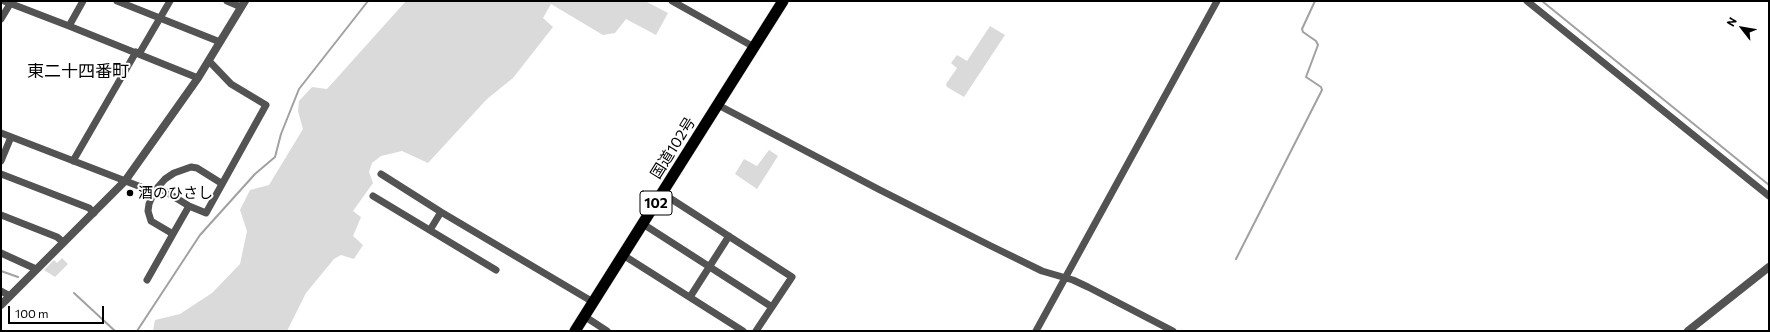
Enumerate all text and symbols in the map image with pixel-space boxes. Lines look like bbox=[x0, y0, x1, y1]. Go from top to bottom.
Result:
north arrow bbox=[1722, 8, 1762, 48]
text: N bbox=[1724, 15, 1739, 28]
district label: 東二十四番町 bbox=[27, 61, 129, 81]
street label: 国道102号 bbox=[647, 114, 699, 182]
place label: 酒のひさし bbox=[138, 184, 213, 202]
marker: 酒のひさし bbox=[125, 188, 135, 198]
road number: 102 bbox=[640, 191, 672, 215]
scale bar bbox=[10, 298, 106, 324]
text: 100 m bbox=[15, 306, 49, 320]

